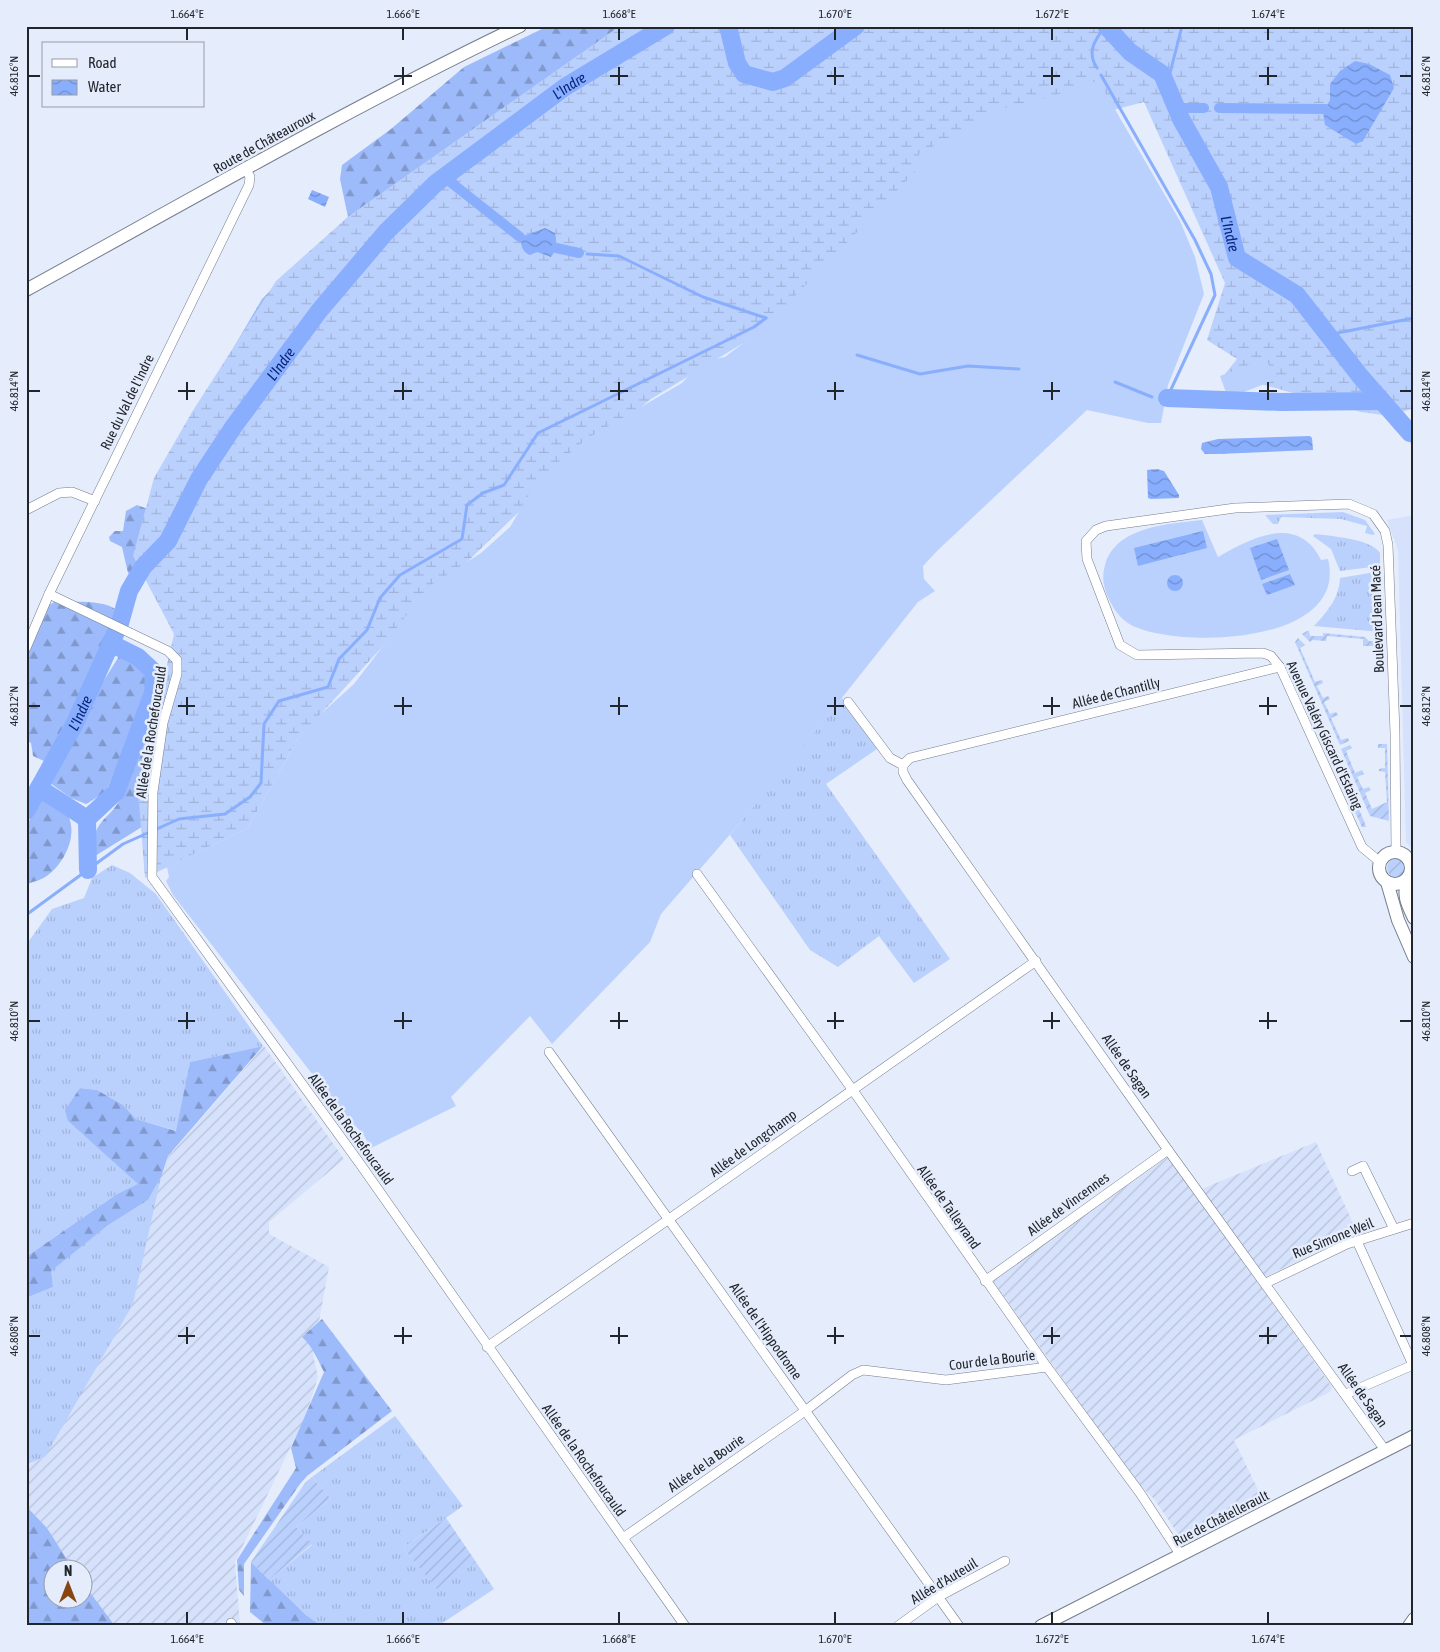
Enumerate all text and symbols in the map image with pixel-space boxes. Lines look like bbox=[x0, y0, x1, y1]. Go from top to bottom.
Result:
text: 1.664°E bbox=[170, 7, 204, 21]
text: 1.666°E bbox=[386, 7, 420, 21]
text: 1.668°E bbox=[602, 7, 636, 21]
text: 1.670°E bbox=[818, 7, 852, 21]
text: 1.672°E bbox=[1035, 7, 1069, 21]
text: 1.674°E bbox=[1251, 7, 1285, 21]
legend bbox=[42, 42, 205, 108]
text: Road bbox=[88, 54, 117, 71]
text: 46.816°N bbox=[7, 56, 21, 96]
text: 46.816°N bbox=[1419, 56, 1433, 96]
water label: L'Indre bbox=[549, 68, 589, 102]
text: Water bbox=[88, 78, 121, 95]
street label: Route de Châteauroux bbox=[210, 107, 318, 177]
water label: L'Indre bbox=[1218, 214, 1244, 254]
water label: L'Indre bbox=[262, 344, 298, 383]
street label: Rue du Val de l'Indre bbox=[97, 352, 157, 452]
text: 46.814°N bbox=[7, 371, 21, 411]
text: 46.814°N bbox=[1419, 371, 1433, 411]
street label: Boulevard Jean Macé bbox=[1367, 565, 1387, 673]
street label: Avenue Valéry Giscard d'Estaing bbox=[1284, 658, 1366, 812]
street label: Allée de la Rochefoucauld bbox=[133, 665, 169, 799]
street label: Allée de Chantilly bbox=[1070, 674, 1162, 712]
text: 46.812°N bbox=[7, 686, 21, 726]
text: 46.812°N bbox=[1419, 686, 1433, 726]
water label: L'Indre bbox=[64, 692, 95, 733]
text: 46.810°N bbox=[7, 1001, 21, 1041]
text: 46.810°N bbox=[1419, 1001, 1433, 1041]
street label: Allée de Sagan bbox=[1099, 1031, 1155, 1101]
street label: Allée de la Rochefoucauld bbox=[305, 1070, 397, 1188]
street label: Allée de Longchamp bbox=[706, 1106, 800, 1180]
street label: Allée de Talleyrand bbox=[914, 1162, 984, 1252]
street label: Allée de Vincennes bbox=[1024, 1169, 1112, 1239]
street label: Rue Simone Weil bbox=[1290, 1214, 1376, 1262]
street label: Allée de l'Hippodrome bbox=[727, 1279, 805, 1383]
text: 46.808°N bbox=[7, 1316, 21, 1356]
text: 46.808°N bbox=[1419, 1316, 1433, 1356]
street label: Cour de la Bourie bbox=[948, 1347, 1036, 1373]
street label: Allée de Sagan bbox=[1335, 1360, 1391, 1430]
street label: Allée de la Rochefoucauld bbox=[539, 1401, 629, 1519]
street label: Allée de la Bourie bbox=[665, 1431, 747, 1495]
street label: Rue de Châtellerault bbox=[1170, 1487, 1272, 1549]
street label: Allée d'Auteuil bbox=[908, 1555, 981, 1607]
north arrow bbox=[42, 1560, 92, 1610]
text: N bbox=[64, 1563, 72, 1579]
text: 1.664°E bbox=[170, 1632, 204, 1646]
text: 1.666°E bbox=[386, 1632, 420, 1646]
text: 1.668°E bbox=[602, 1632, 636, 1646]
text: 1.670°E bbox=[818, 1632, 852, 1646]
text: 1.672°E bbox=[1035, 1632, 1069, 1646]
text: 1.674°E bbox=[1251, 1632, 1285, 1646]

